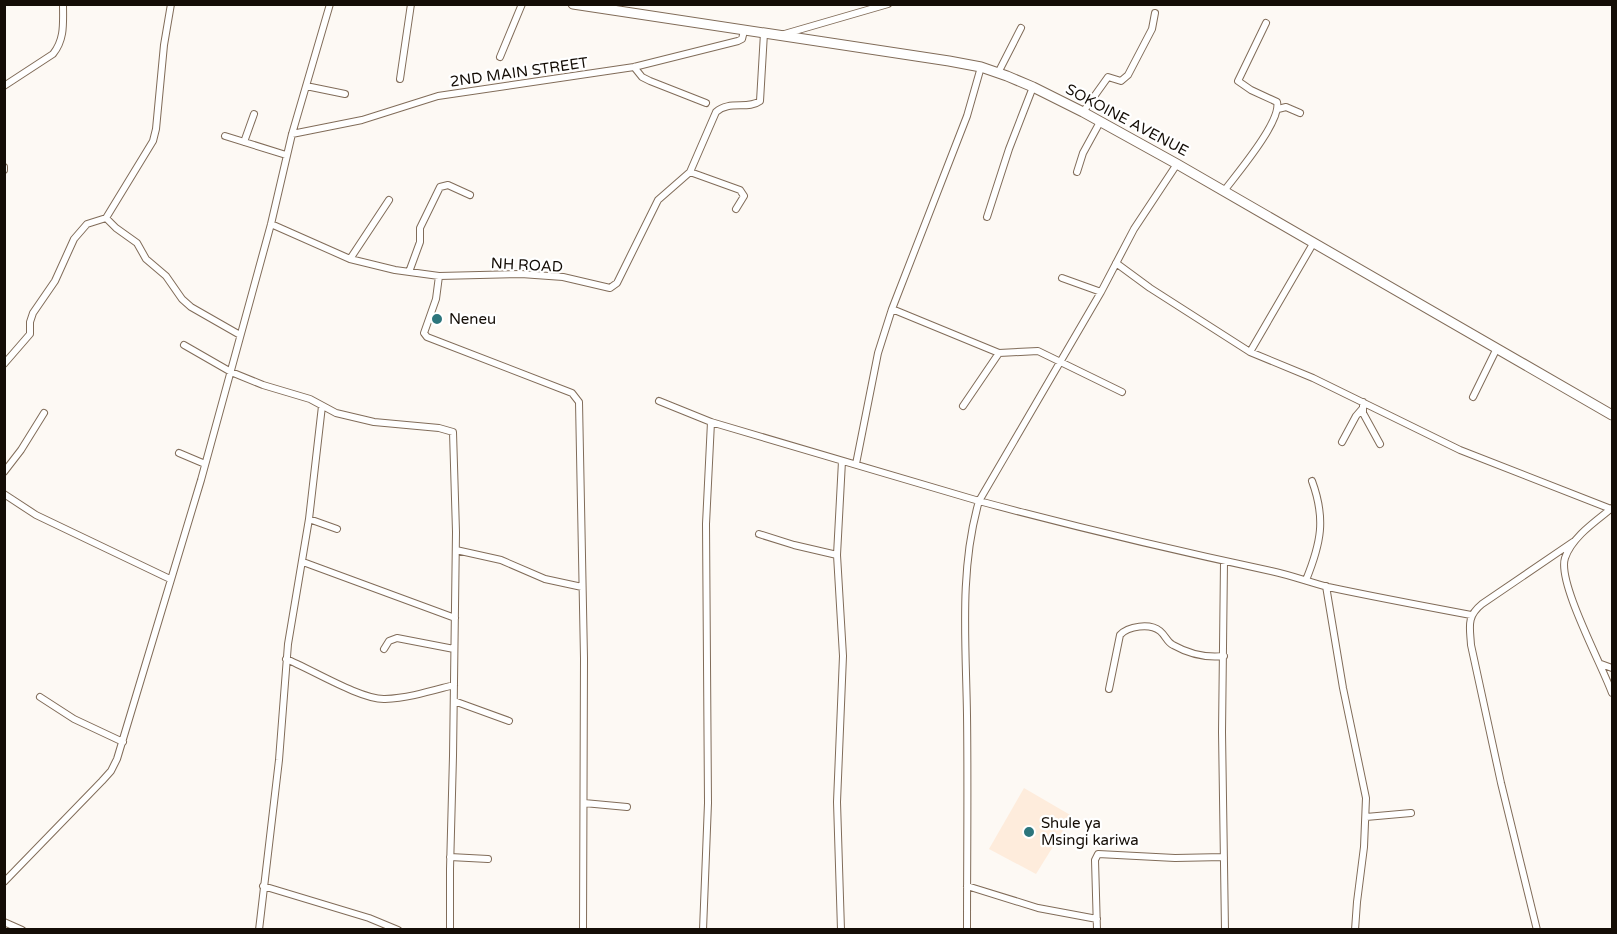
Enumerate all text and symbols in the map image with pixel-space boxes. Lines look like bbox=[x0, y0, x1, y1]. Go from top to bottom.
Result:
street label: 2ND MAIN STREET bbox=[449, 53, 589, 91]
street label: SOKOINE AVENUE bbox=[1063, 80, 1191, 160]
street label: NH ROAD bbox=[490, 254, 564, 276]
place label: Neneu bbox=[449, 310, 496, 328]
marker: Neneu bbox=[430, 312, 444, 326]
place label: Shule ya Msingi kariwa bbox=[1041, 814, 1139, 849]
marker: Shule ya Msingi kariwa bbox=[1022, 825, 1036, 839]

